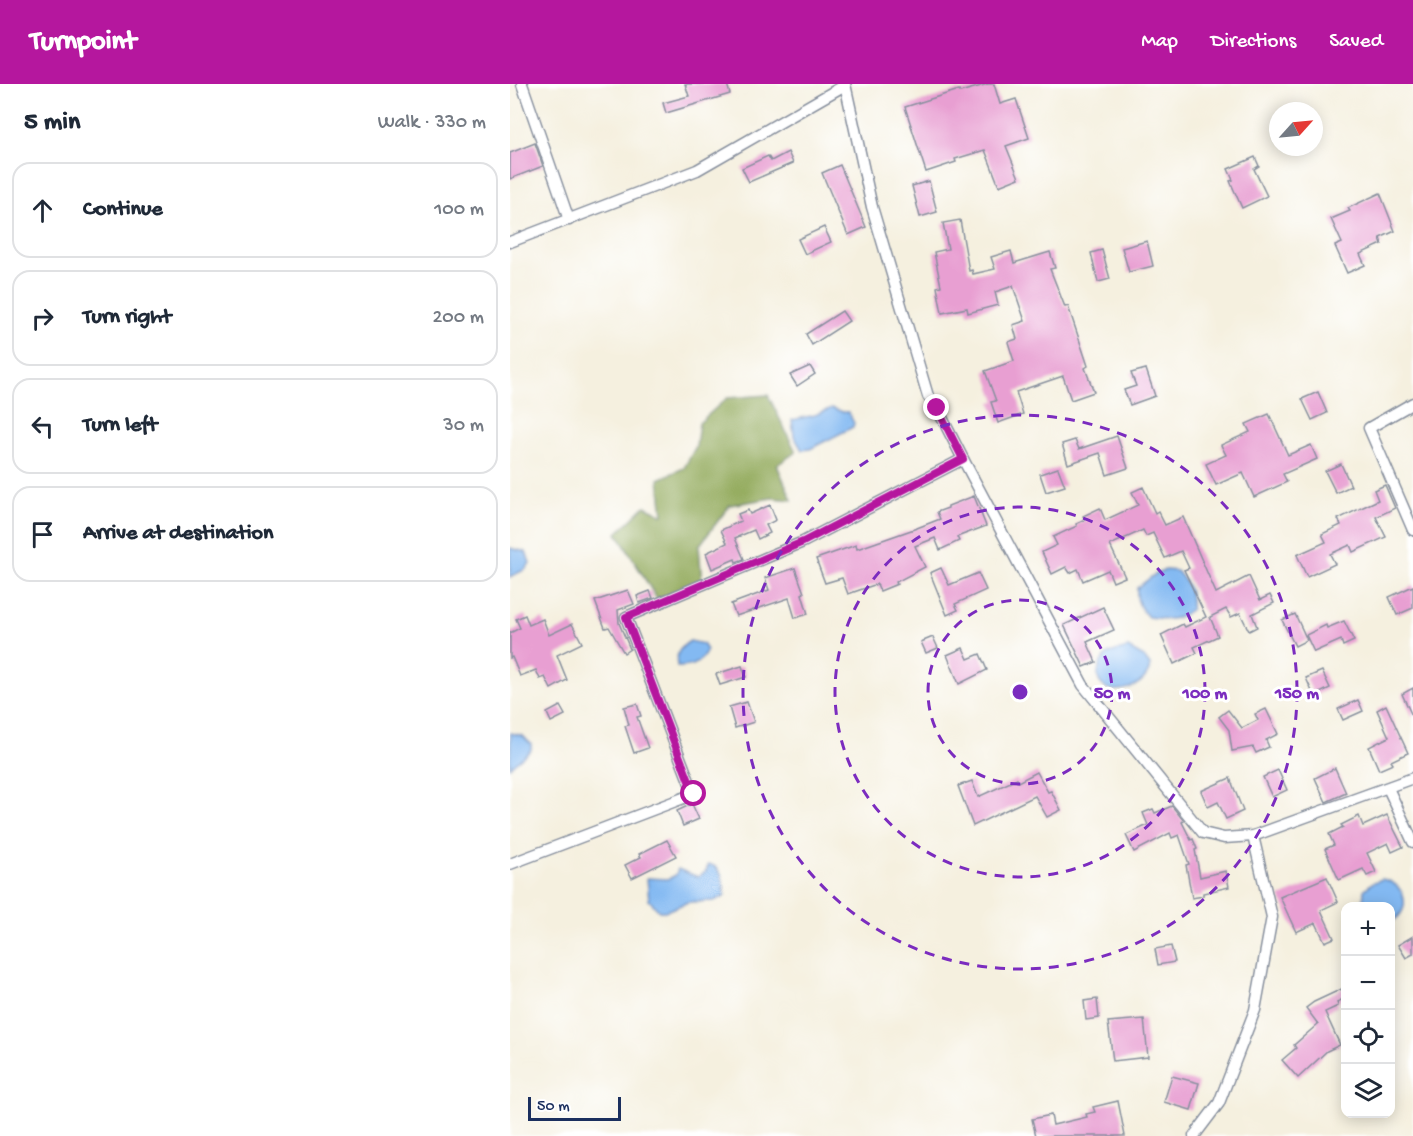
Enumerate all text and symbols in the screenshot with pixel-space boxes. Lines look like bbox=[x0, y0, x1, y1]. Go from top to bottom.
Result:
text: Turnpoint bbox=[30, 26, 136, 59]
text: Map bbox=[1141, 30, 1178, 55]
text: Directions bbox=[1211, 30, 1296, 55]
text: Saved bbox=[1329, 30, 1383, 55]
north arrow bbox=[1269, 102, 1323, 156]
text: 5 min bbox=[24, 108, 80, 139]
text: Walk · 330 m bbox=[378, 112, 486, 135]
icon: ahead bbox=[26, 194, 59, 227]
text: Continue bbox=[83, 197, 163, 223]
text: 100 m bbox=[434, 199, 484, 222]
icon: right bbox=[26, 302, 59, 335]
text: Turn right bbox=[83, 305, 171, 331]
text: 200 m bbox=[433, 307, 484, 330]
route end bbox=[923, 394, 949, 420]
icon: left bbox=[26, 410, 59, 443]
text: Turn left bbox=[83, 413, 157, 439]
text: 30 m bbox=[443, 415, 484, 438]
icon: arrive bbox=[26, 518, 59, 551]
text: Arrive at destination bbox=[83, 521, 273, 547]
centre of rings bbox=[1010, 682, 1030, 702]
text: 50 m bbox=[1094, 684, 1131, 705]
text: 100 m bbox=[1182, 684, 1228, 705]
text: 150 m bbox=[1274, 684, 1319, 705]
route start bbox=[680, 780, 706, 806]
map controls bbox=[1341, 902, 1395, 1118]
button: + bbox=[1341, 902, 1395, 956]
button: − bbox=[1341, 956, 1395, 1010]
button: locate bbox=[1341, 1010, 1395, 1064]
button: layers bbox=[1341, 1064, 1395, 1118]
scale bar bbox=[528, 1094, 621, 1122]
text: 50 m bbox=[537, 1098, 570, 1117]

